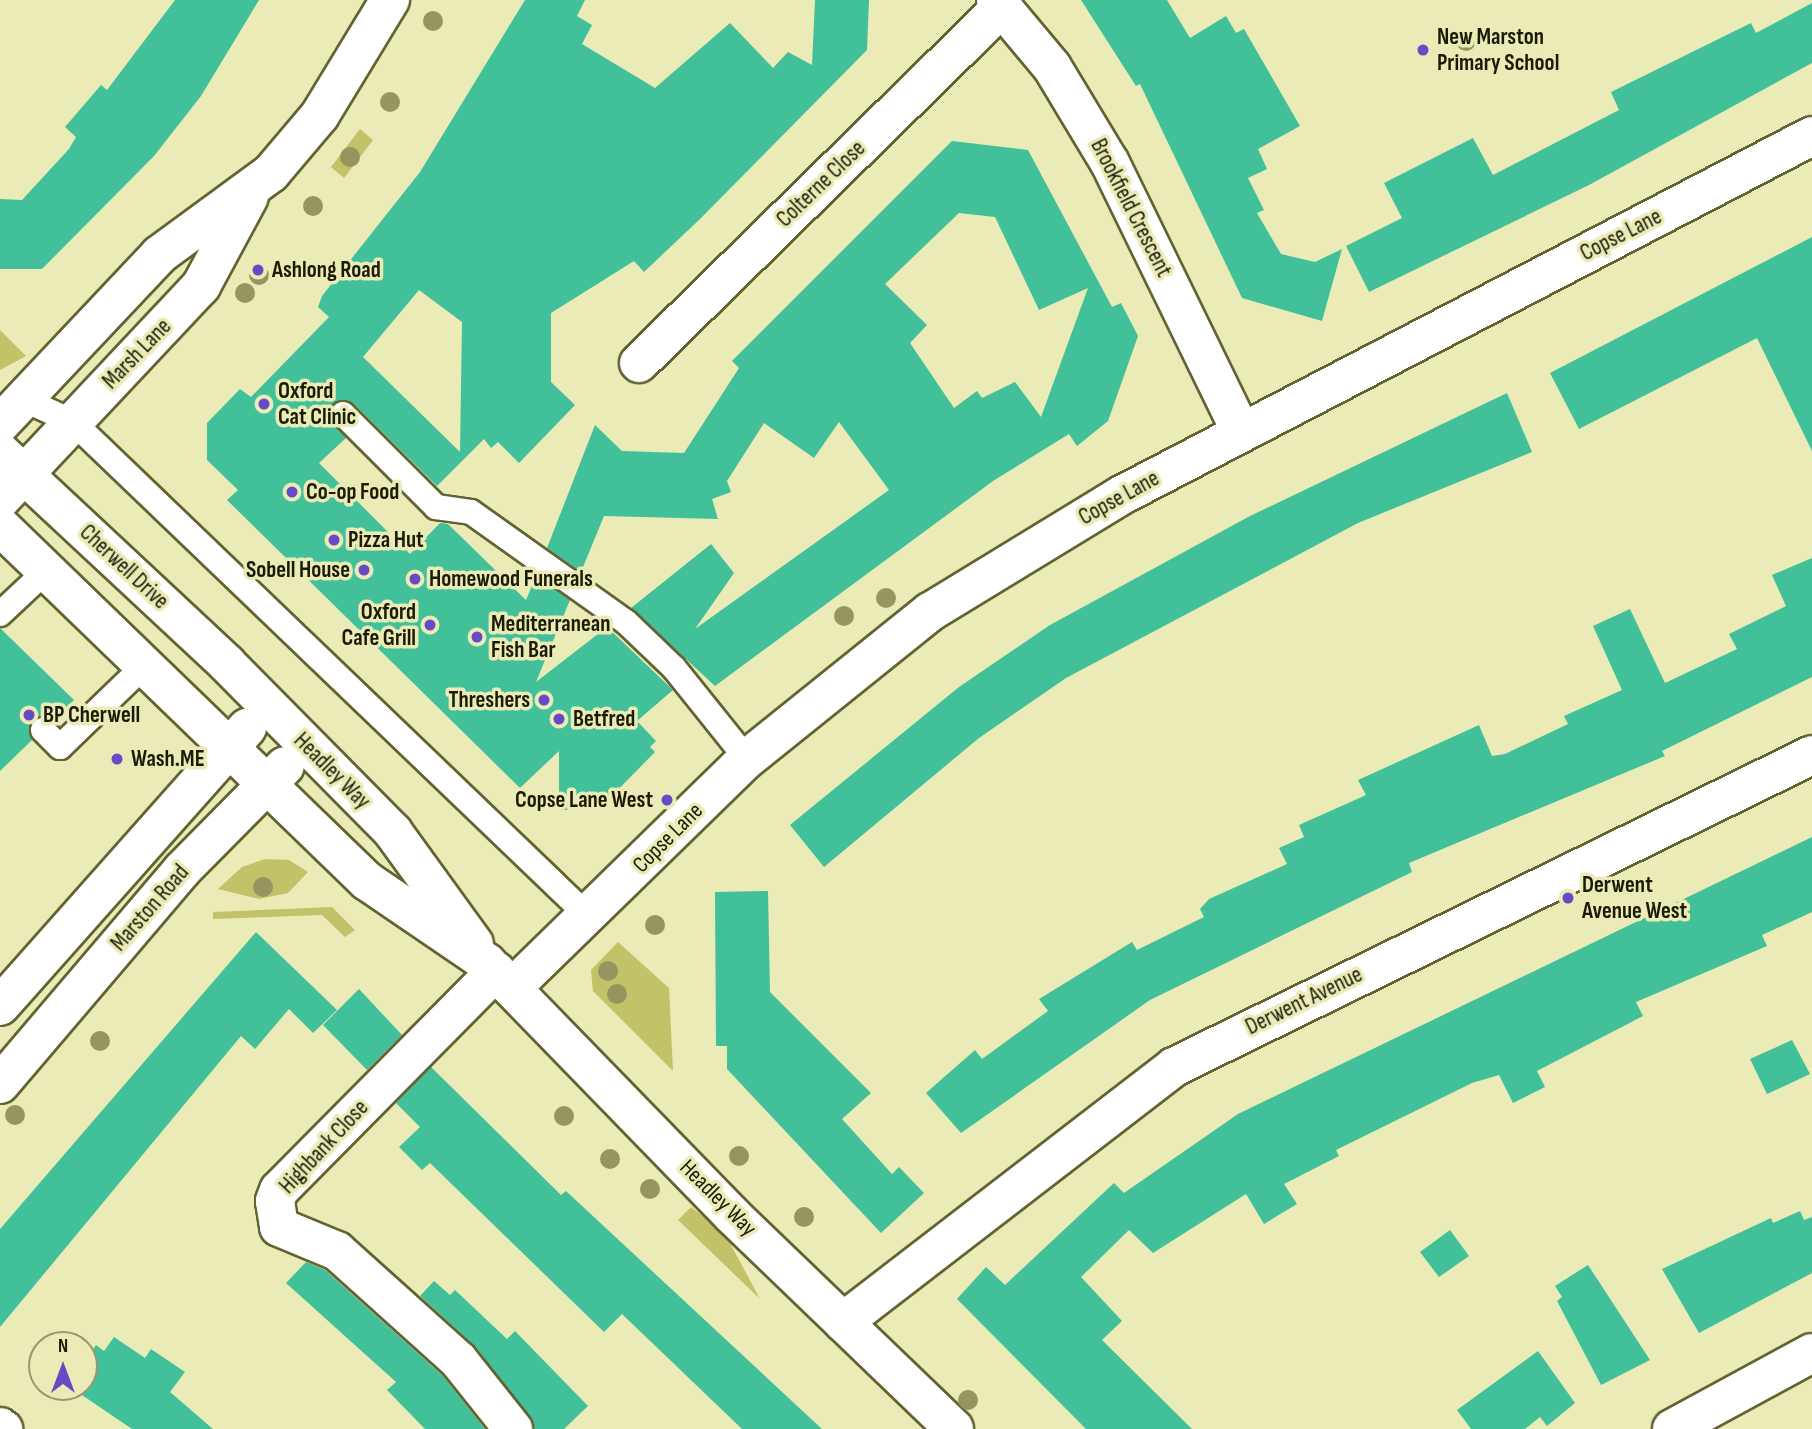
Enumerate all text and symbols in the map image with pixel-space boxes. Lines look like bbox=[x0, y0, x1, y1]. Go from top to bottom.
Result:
place label: New Marston Primary School bbox=[1437, 23, 1559, 77]
marker: New Marston Primary School bbox=[1415, 42, 1431, 58]
street label: Brookfield Crescent bbox=[1084, 134, 1178, 282]
street label: Colterne Close bbox=[771, 135, 871, 233]
street label: Copse Lane bbox=[1576, 203, 1666, 267]
place label: Ashlong Road bbox=[272, 256, 381, 284]
marker: Ashlong Road bbox=[250, 262, 266, 278]
street label: Marsh Lane bbox=[97, 313, 177, 395]
place label: Oxford Cat Clinic bbox=[278, 377, 356, 431]
marker: Oxford Cat Clinic bbox=[256, 396, 272, 412]
street label: Copse Lane bbox=[1074, 465, 1164, 531]
place label: Co-op Food bbox=[306, 478, 399, 506]
marker: Co-op Food bbox=[284, 484, 300, 500]
street label: Cherwell Drive bbox=[74, 519, 174, 615]
place label: Pizza Hut bbox=[348, 526, 424, 554]
marker: Pizza Hut bbox=[326, 532, 342, 548]
place label: Sobell House bbox=[246, 556, 350, 584]
marker: Sobell House bbox=[356, 562, 372, 578]
place label: Homewood Funerals bbox=[429, 565, 593, 593]
marker: Homewood Funerals bbox=[407, 571, 423, 587]
place label: Oxford Cafe Grill bbox=[342, 598, 416, 652]
place label: Mediterranean Fish Bar bbox=[491, 610, 610, 664]
marker: Oxford Cafe Grill bbox=[422, 617, 438, 633]
marker: Mediterranean Fish Bar bbox=[469, 629, 485, 645]
place label: Threshers bbox=[449, 686, 530, 714]
marker: Threshers bbox=[536, 692, 552, 708]
place label: BP Cherwell bbox=[43, 701, 140, 729]
place label: Betfred bbox=[573, 705, 635, 733]
marker: BP Cherwell bbox=[21, 707, 37, 723]
marker: Betfred bbox=[551, 711, 567, 727]
street label: Headley Way bbox=[288, 727, 376, 815]
place label: Wash.ME bbox=[131, 745, 205, 773]
marker: Wash.ME bbox=[109, 751, 125, 767]
place label: Copse Lane West bbox=[515, 786, 653, 814]
marker: Copse Lane West bbox=[659, 792, 675, 808]
street label: Copse Lane bbox=[627, 797, 709, 879]
street label: Marston Road bbox=[105, 859, 195, 957]
place label: Derwent Avenue West bbox=[1582, 871, 1687, 925]
marker: Derwent Avenue West bbox=[1560, 890, 1576, 906]
street label: Derwent Avenue bbox=[1241, 961, 1367, 1041]
street label: Highbank Close bbox=[274, 1094, 374, 1200]
street label: Headley Way bbox=[674, 1154, 762, 1242]
north arrow bbox=[28, 1331, 98, 1401]
text: N bbox=[58, 1335, 68, 1358]

